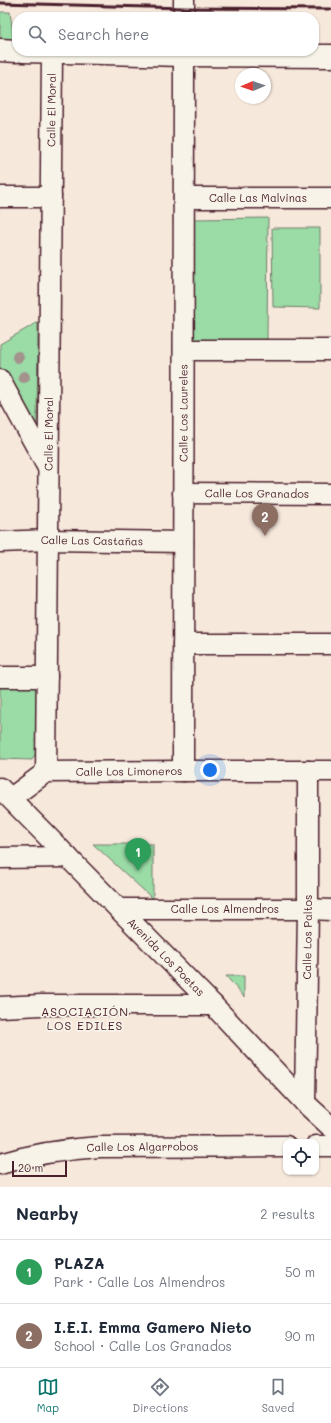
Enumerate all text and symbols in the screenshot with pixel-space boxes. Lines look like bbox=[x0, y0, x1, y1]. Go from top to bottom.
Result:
search box bbox=[12, 12, 319, 56]
icon: search bbox=[26, 23, 48, 45]
text: Search here bbox=[58, 24, 149, 44]
north arrow bbox=[235, 68, 271, 104]
street label: Calle El Moral bbox=[43, 73, 59, 147]
street label: Calle Las Malvinas bbox=[209, 190, 307, 205]
street label: Calle Los Laureles bbox=[175, 364, 191, 462]
street label: Calle El Moral bbox=[41, 397, 56, 471]
street label: Calle Los Granados bbox=[205, 485, 309, 501]
pin: 2 bbox=[252, 503, 278, 536]
street label: Calle Las Castañas bbox=[41, 532, 143, 548]
your location bbox=[200, 760, 220, 780]
street label: Calle Los Limoneros bbox=[76, 763, 182, 779]
pin: 1 bbox=[125, 838, 151, 871]
street label: Calle Los Paltos bbox=[299, 895, 315, 980]
street label: Calle Los Almendros bbox=[171, 901, 279, 916]
street label: Avenida Los Poetas bbox=[124, 914, 208, 999]
district label: ASOCIACIÓN LOS EDILES bbox=[41, 1003, 129, 1033]
street label: Calle Los Algarrobos bbox=[86, 1138, 198, 1155]
map controls bbox=[283, 1139, 319, 1175]
button: locate bbox=[283, 1139, 319, 1175]
scale bar bbox=[12, 1159, 67, 1178]
text: 20 m bbox=[18, 1160, 43, 1175]
text: Nearby bbox=[16, 1202, 78, 1224]
text: 2 results bbox=[260, 1205, 315, 1222]
text: PLAZA bbox=[54, 1253, 105, 1273]
text: 1 bbox=[26, 1263, 32, 1280]
text: 50 m bbox=[285, 1263, 315, 1280]
text: Park · Calle Los Almendros bbox=[54, 1273, 225, 1290]
text: I.E.I. Emma Gamero Nieto bbox=[54, 1317, 251, 1337]
text: 2 bbox=[25, 1327, 33, 1344]
text: 90 m bbox=[285, 1327, 315, 1344]
text: School · Calle Los Granados bbox=[54, 1337, 232, 1354]
tab: Map bbox=[37, 1376, 59, 1415]
tab: Directions bbox=[132, 1376, 188, 1415]
tab: Saved bbox=[262, 1376, 294, 1415]

